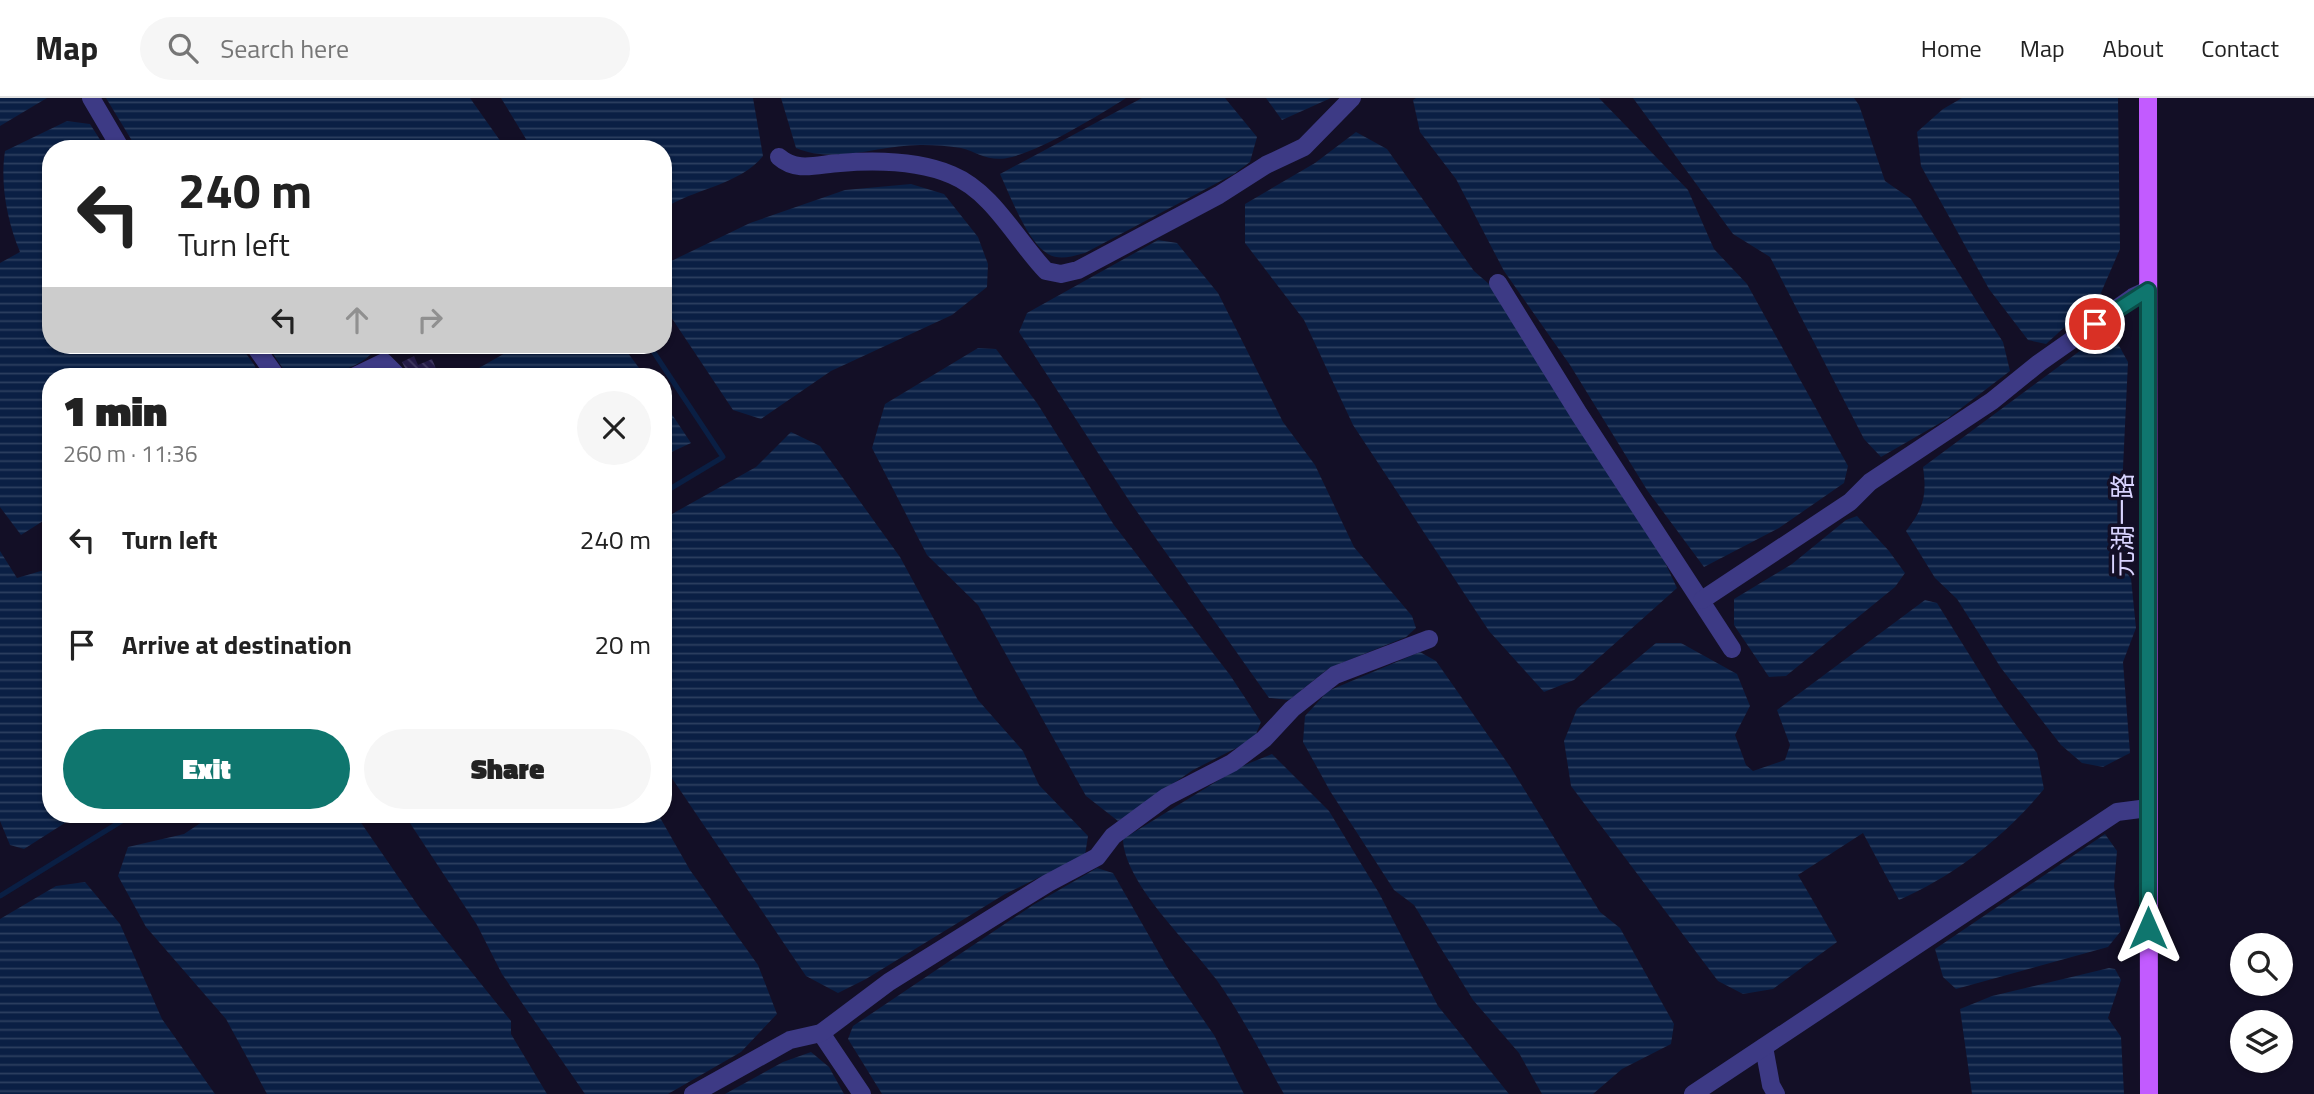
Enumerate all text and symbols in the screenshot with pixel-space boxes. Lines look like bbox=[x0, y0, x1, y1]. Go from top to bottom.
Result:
search box bbox=[140, 17, 630, 80]
text: Map bbox=[35, 23, 98, 73]
icon: search bbox=[164, 29, 202, 67]
text: Search here bbox=[220, 29, 349, 68]
text: Home bbox=[1921, 30, 1982, 66]
text: Map bbox=[2020, 30, 2065, 66]
text: About bbox=[2103, 30, 2163, 66]
text: Contact bbox=[2201, 30, 2279, 66]
text: 240 m bbox=[178, 152, 312, 227]
icon: left bbox=[63, 168, 154, 259]
text: Turn left bbox=[178, 220, 290, 268]
pin bbox=[2065, 294, 2125, 354]
icon: left bbox=[265, 301, 303, 339]
icon: ahead bbox=[338, 301, 376, 339]
icon: right bbox=[411, 301, 449, 339]
icon: arrive bbox=[2076, 305, 2114, 343]
text: 1 min bbox=[63, 378, 167, 442]
button: close bbox=[577, 391, 651, 465]
text: 260 m · 11:36 bbox=[63, 436, 198, 471]
street label: 元湖一路 bbox=[2103, 473, 2142, 577]
text: Turn left bbox=[122, 520, 217, 559]
text: 240 m bbox=[580, 520, 651, 559]
icon: left bbox=[63, 521, 101, 559]
text: Arrive at destination bbox=[122, 625, 352, 664]
text: 20 m bbox=[594, 625, 651, 664]
icon: arrive bbox=[63, 626, 101, 664]
button: Exit bbox=[63, 729, 350, 809]
button: Share bbox=[364, 729, 651, 809]
position arrow bbox=[2111, 891, 2185, 965]
map controls bbox=[2230, 933, 2293, 1073]
button: search bbox=[2230, 933, 2293, 996]
button: layers bbox=[2230, 1010, 2293, 1073]

